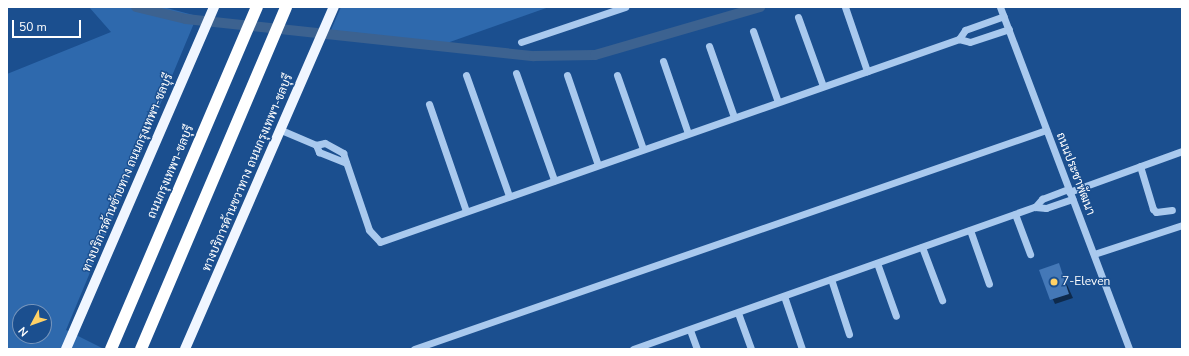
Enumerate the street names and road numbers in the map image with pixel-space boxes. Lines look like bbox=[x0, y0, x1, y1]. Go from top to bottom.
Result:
street label: ทางบริการด้านซ้ายทาง ถนนกรุงเทพฯ-ชลบุรี bbox=[80, 72, 176, 274]
street label: ทางบริการด้านขวาทาง ถนนกรุงเทพฯ-ชลบุรี bbox=[200, 72, 296, 274]
street label: ถนนกรุงเทพฯ-ชลบุรี bbox=[145, 123, 197, 221]
street label: ถนนประชาพัฒนา bbox=[1053, 131, 1097, 217]

